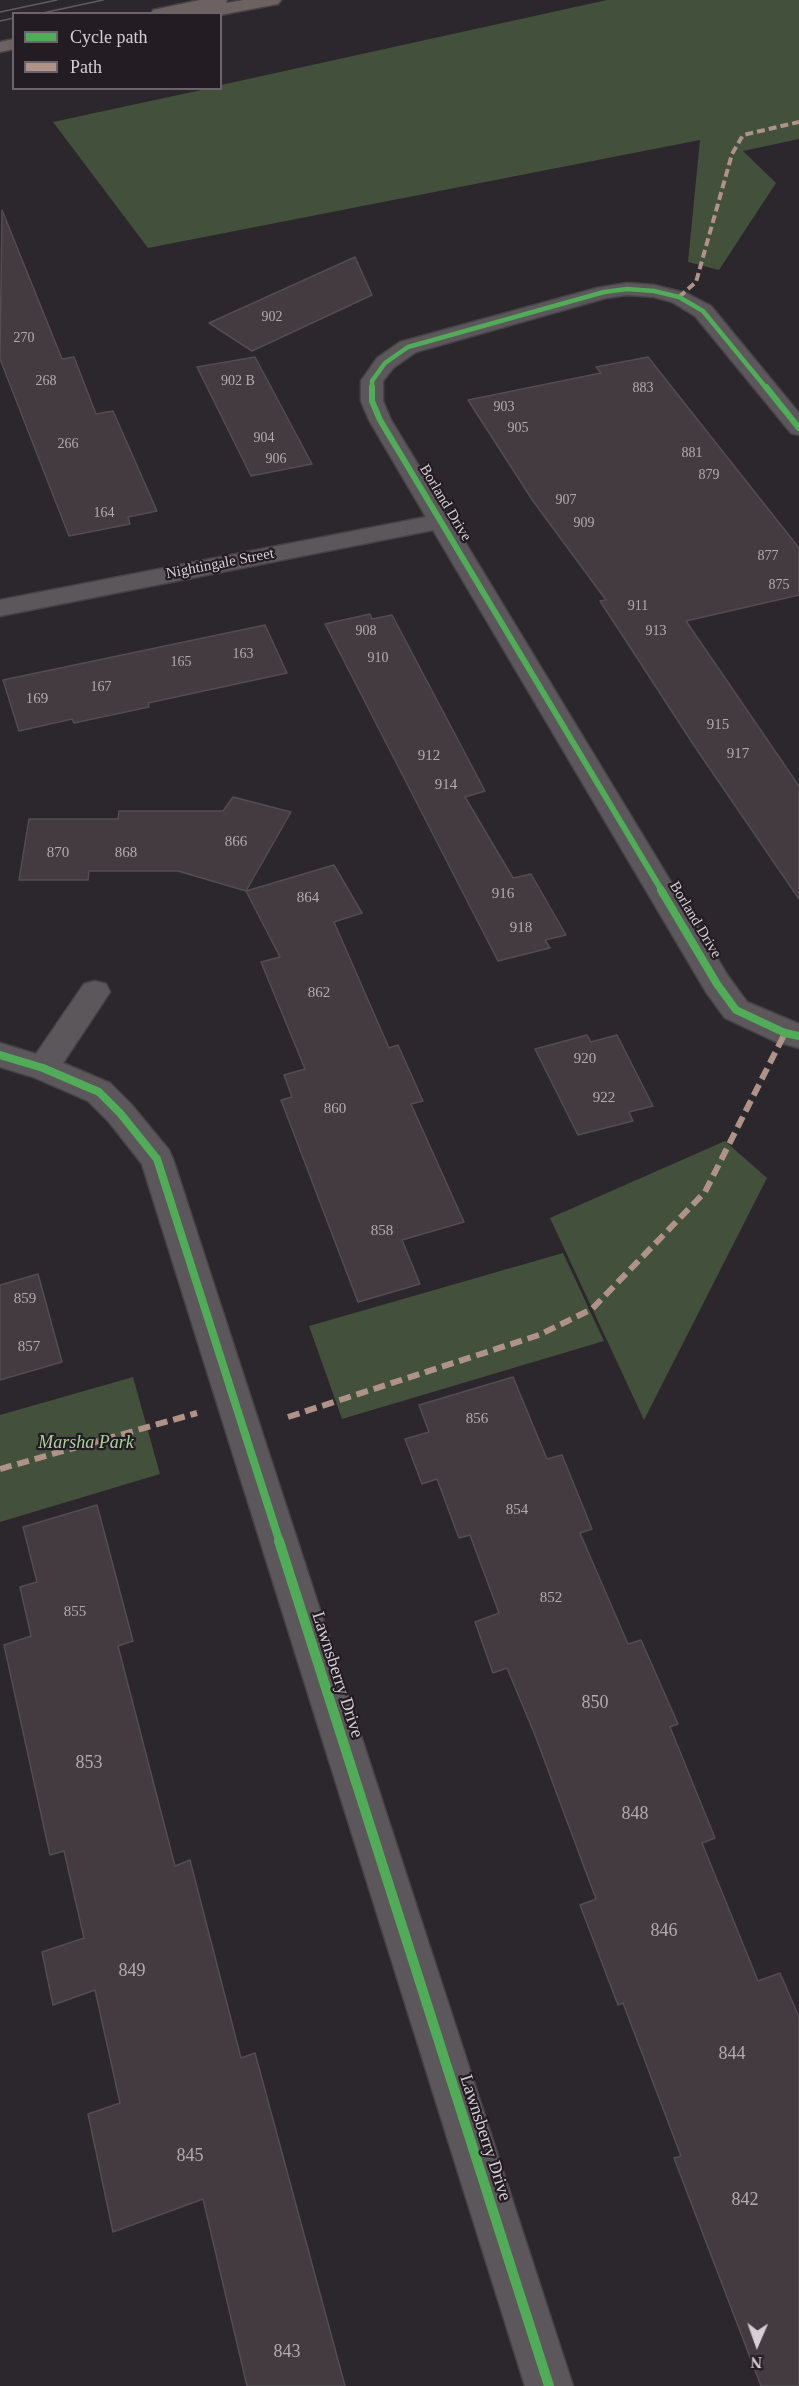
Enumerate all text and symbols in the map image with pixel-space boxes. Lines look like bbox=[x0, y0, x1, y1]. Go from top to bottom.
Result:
legend bbox=[12, 12, 222, 90]
text: Cycle path bbox=[70, 27, 147, 47]
text: Path bbox=[70, 57, 102, 77]
house number: 902 bbox=[262, 309, 282, 325]
house number: 270 bbox=[14, 330, 34, 346]
house number: 268 bbox=[36, 373, 57, 389]
house number: 902 B bbox=[221, 373, 255, 389]
house number: 883 bbox=[632, 380, 654, 396]
house number: 903 bbox=[494, 399, 514, 415]
house number: 905 bbox=[508, 420, 528, 436]
house number: 904 bbox=[254, 430, 274, 446]
house number: 266 bbox=[58, 436, 78, 452]
house number: 881 bbox=[682, 445, 702, 461]
house number: 906 bbox=[266, 451, 286, 467]
street label: Borland Drive bbox=[415, 461, 475, 545]
house number: 879 bbox=[698, 467, 720, 483]
house number: 907 bbox=[556, 492, 576, 508]
house number: 164 bbox=[94, 505, 114, 521]
house number: 909 bbox=[574, 515, 594, 531]
street label: Nightingale Street bbox=[165, 545, 275, 583]
house number: 877 bbox=[758, 548, 778, 564]
house number: 875 bbox=[768, 577, 790, 593]
house number: 911 bbox=[628, 598, 648, 614]
house number: 908 bbox=[356, 623, 376, 639]
house number: 913 bbox=[646, 623, 666, 639]
house number: 163 bbox=[232, 646, 254, 662]
house number: 910 bbox=[368, 650, 388, 666]
house number: 165 bbox=[170, 654, 192, 670]
house number: 167 bbox=[90, 679, 112, 695]
house number: 169 bbox=[26, 690, 48, 708]
house number: 915 bbox=[707, 716, 729, 734]
house number: 917 bbox=[727, 745, 749, 763]
house number: 912 bbox=[418, 747, 440, 765]
house number: 914 bbox=[435, 776, 457, 794]
house number: 866 bbox=[225, 833, 247, 851]
house number: 870 bbox=[47, 844, 69, 862]
house number: 868 bbox=[115, 844, 137, 862]
street label: Borland Drive bbox=[665, 878, 725, 962]
house number: 916 bbox=[492, 885, 514, 903]
house number: 864 bbox=[297, 889, 319, 907]
house number: 918 bbox=[510, 919, 532, 937]
house number: 862 bbox=[308, 984, 330, 1002]
house number: 920 bbox=[574, 1050, 596, 1068]
house number: 922 bbox=[593, 1089, 615, 1107]
house number: 860 bbox=[324, 1100, 346, 1118]
house number: 858 bbox=[371, 1222, 393, 1240]
house number: 859 bbox=[14, 1290, 36, 1308]
house number: 857 bbox=[18, 1338, 40, 1356]
house number: 856 bbox=[466, 1410, 488, 1428]
park label: Marsha Park bbox=[38, 1432, 134, 1454]
house number: 854 bbox=[506, 1501, 528, 1519]
house number: 852 bbox=[540, 1589, 562, 1607]
house number: 855 bbox=[64, 1603, 86, 1621]
street label: Lawnsberry Drive bbox=[306, 1609, 368, 1741]
house number: 850 bbox=[582, 1692, 608, 1714]
house number: 853 bbox=[76, 1752, 103, 1774]
house number: 848 bbox=[622, 1803, 648, 1825]
house number: 846 bbox=[650, 1920, 678, 1942]
house number: 849 bbox=[118, 1960, 146, 1982]
house number: 844 bbox=[718, 2043, 746, 2065]
street label: Lawnsberry Drive bbox=[454, 2072, 516, 2204]
house number: 845 bbox=[176, 2145, 204, 2167]
house number: 842 bbox=[732, 2189, 758, 2211]
north arrow bbox=[727, 2314, 787, 2374]
house number: 843 bbox=[274, 2341, 300, 2363]
text: N bbox=[750, 2354, 762, 2371]

